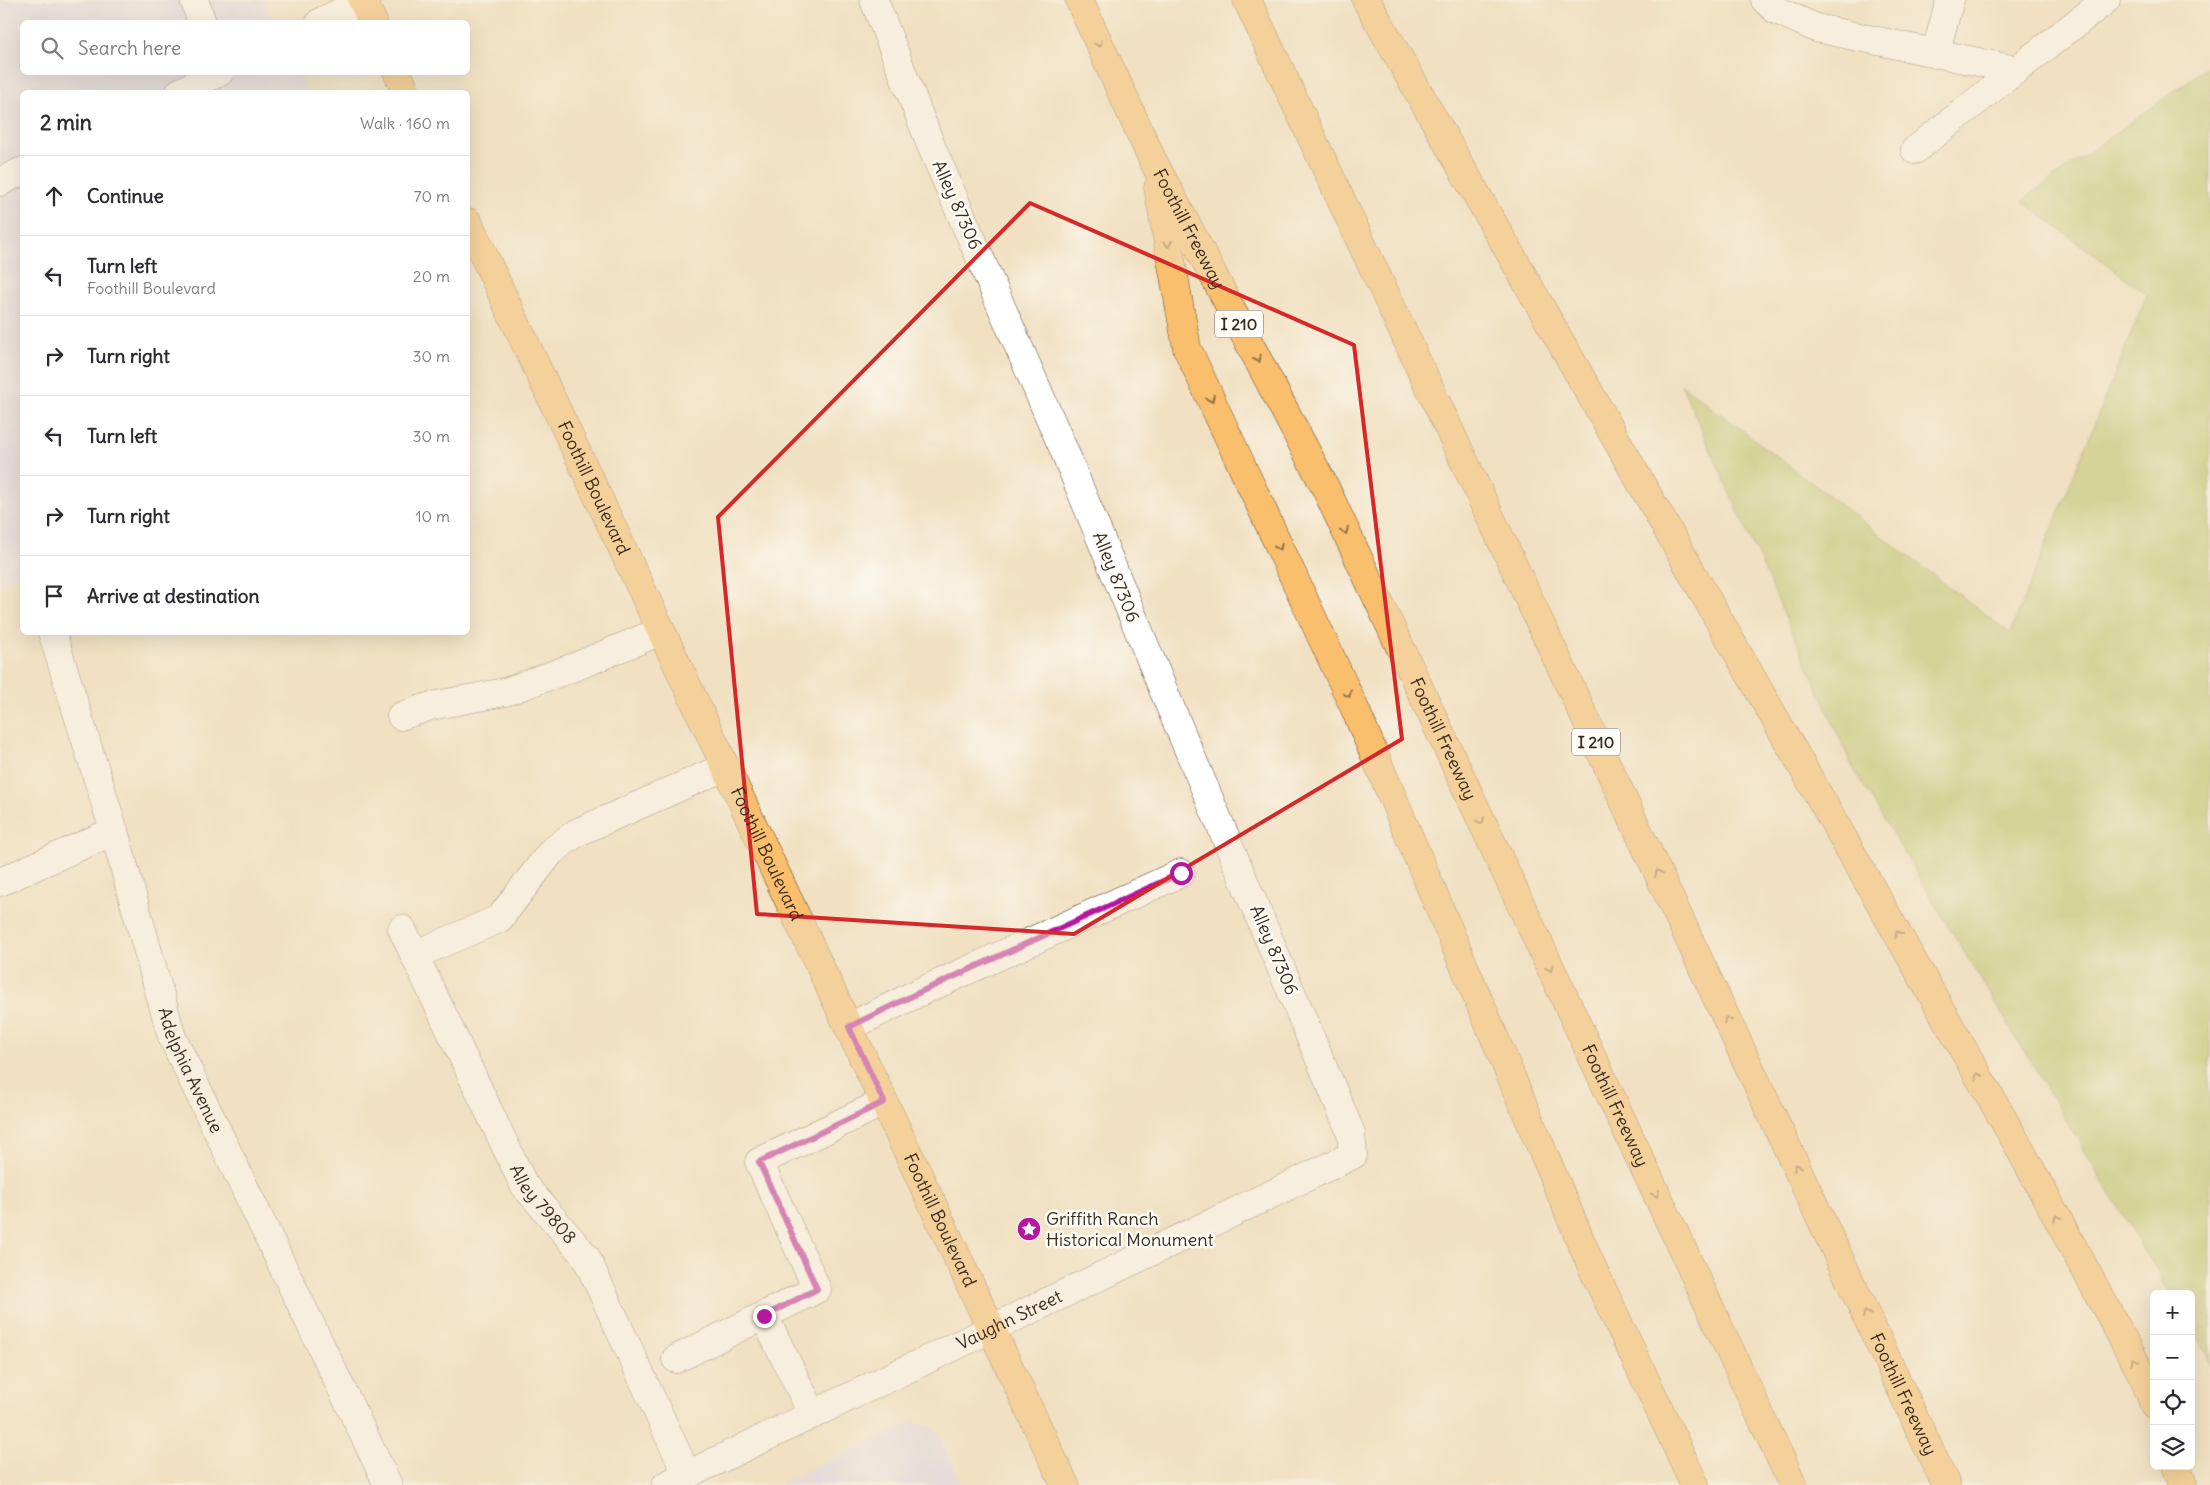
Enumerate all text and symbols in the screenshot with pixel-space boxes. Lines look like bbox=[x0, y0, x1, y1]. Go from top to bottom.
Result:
search box bbox=[20, 20, 470, 75]
icon: search bbox=[38, 34, 66, 62]
text: Search here bbox=[78, 36, 181, 60]
one-way arrow bbox=[1093, 39, 1104, 48]
text: 2 min bbox=[40, 109, 92, 136]
text: Walk · 160 m bbox=[360, 113, 450, 133]
street label: Alley 87306 bbox=[928, 157, 987, 253]
street label: Foothill Freeway bbox=[1148, 165, 1230, 293]
icon: ahead bbox=[40, 182, 68, 210]
text: Continue bbox=[87, 184, 164, 208]
text: 70 m bbox=[414, 186, 450, 206]
one-way arrow bbox=[1163, 239, 1173, 248]
text: Turn left bbox=[87, 254, 157, 278]
icon: left bbox=[40, 262, 68, 290]
text: 20 m bbox=[413, 266, 450, 286]
text: Foothill Boulevard bbox=[87, 278, 216, 298]
road number: I 210 bbox=[1215, 310, 1263, 338]
icon: right bbox=[40, 342, 68, 370]
text: Turn right bbox=[87, 344, 170, 368]
text: 30 m bbox=[413, 346, 450, 366]
one-way arrow bbox=[1252, 354, 1262, 363]
one-way arrow bbox=[1205, 394, 1215, 403]
street label: Foothill Boulevard bbox=[553, 417, 636, 559]
icon: left bbox=[40, 422, 68, 450]
text: Turn left bbox=[87, 424, 157, 448]
text: 30 m bbox=[413, 426, 450, 446]
icon: right bbox=[40, 502, 68, 530]
text: Turn right bbox=[87, 504, 170, 528]
text: 10 m bbox=[415, 506, 450, 526]
one-way arrow bbox=[1339, 526, 1350, 535]
street label: Alley 87306 bbox=[1088, 528, 1145, 625]
one-way arrow bbox=[1273, 542, 1284, 551]
icon: arrive bbox=[40, 582, 68, 610]
text: Arrive at destination bbox=[87, 584, 260, 608]
street label: Foothill Freeway bbox=[1405, 674, 1482, 804]
one-way arrow bbox=[1341, 689, 1352, 698]
road number: I 210 bbox=[1572, 729, 1620, 756]
street label: Foothill Boulevard bbox=[726, 783, 809, 925]
one-way arrow bbox=[1475, 815, 1485, 824]
route start bbox=[1170, 862, 1193, 885]
one-way arrow bbox=[1654, 869, 1664, 878]
street label: Alley 87306 bbox=[1245, 901, 1304, 998]
one-way arrow bbox=[1894, 931, 1904, 940]
one-way arrow bbox=[1544, 963, 1555, 972]
street label: Adelphia Avenue bbox=[153, 1005, 229, 1137]
one-way arrow bbox=[1723, 1016, 1734, 1025]
street label: Foothill Freeway bbox=[1577, 1040, 1654, 1170]
one-way arrow bbox=[1974, 1072, 1984, 1081]
street label: Foothill Boulevard bbox=[899, 1149, 982, 1291]
street label: Alley 79808 bbox=[505, 1160, 582, 1248]
one-way arrow bbox=[1792, 1163, 1803, 1172]
one-way arrow bbox=[1650, 1189, 1661, 1198]
place label: Griffith Ranch Historical Monument bbox=[1046, 1207, 1214, 1251]
one-way arrow bbox=[2053, 1214, 2063, 1223]
place icon: Griffith Ranch Historical Monument bbox=[1016, 1216, 1042, 1242]
street label: Vaughn Street bbox=[953, 1284, 1066, 1355]
map controls bbox=[2150, 1290, 2195, 1470]
button: + bbox=[2150, 1290, 2195, 1335]
route end bbox=[753, 1305, 776, 1328]
one-way arrow bbox=[1862, 1310, 1872, 1319]
street label: Foothill Freeway bbox=[1865, 1329, 1942, 1459]
button: − bbox=[2150, 1335, 2195, 1380]
one-way arrow bbox=[2130, 1357, 2140, 1366]
button: locate bbox=[2150, 1380, 2195, 1425]
button: layers bbox=[2150, 1425, 2195, 1470]

